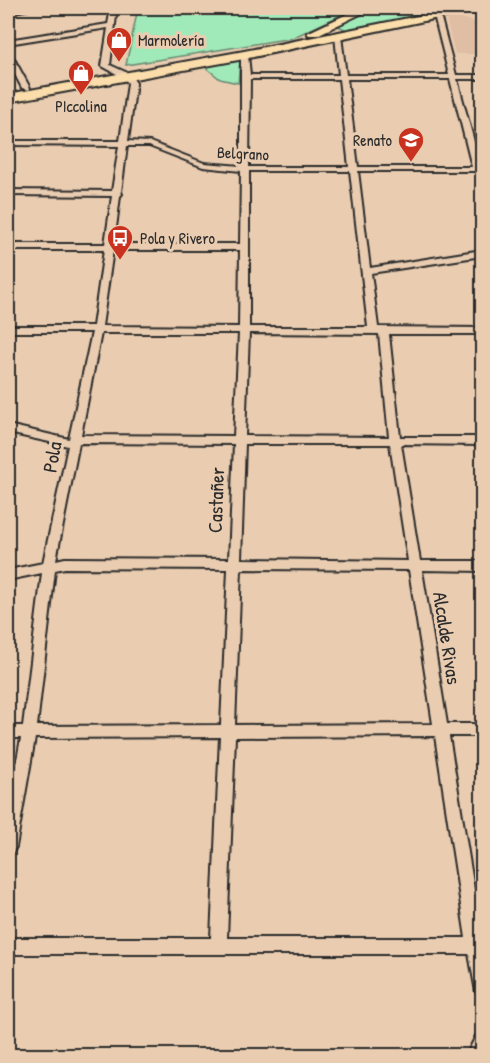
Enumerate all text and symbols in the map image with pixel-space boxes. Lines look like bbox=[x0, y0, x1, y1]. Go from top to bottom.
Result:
shop icon: Marmolería bbox=[104, 25, 134, 63]
place label: Marmolería bbox=[138, 29, 204, 51]
shop icon: PIccolina bbox=[66, 58, 96, 96]
place label: PIccolina bbox=[55, 95, 107, 117]
school or university icon: Renato bbox=[396, 125, 426, 163]
place label: Renato bbox=[353, 129, 393, 151]
street label: Belgrano bbox=[216, 141, 270, 165]
bus stop icon: Pola y Rivero bbox=[105, 223, 135, 261]
place label: Pola y Rivero bbox=[140, 227, 216, 249]
street label: Pola bbox=[36, 439, 68, 474]
street label: Castañer bbox=[201, 466, 230, 533]
street label: Alcalde Rivas bbox=[427, 590, 468, 686]

